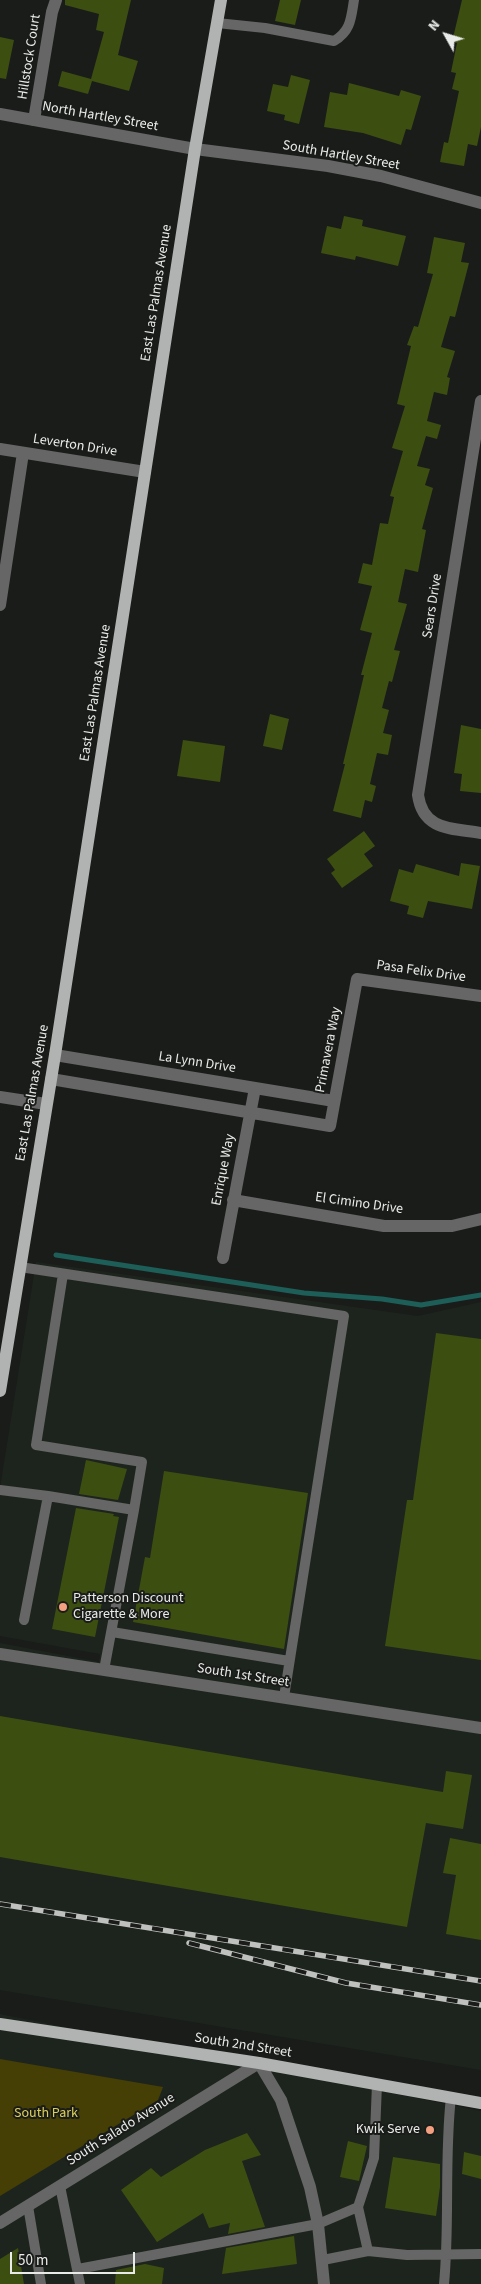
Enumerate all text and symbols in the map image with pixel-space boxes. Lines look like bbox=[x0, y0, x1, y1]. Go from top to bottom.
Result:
north arrow bbox=[421, 10, 471, 60]
street label: Hillstock Court bbox=[15, 13, 45, 101]
text: N bbox=[424, 16, 445, 35]
street label: North Hartley Street bbox=[41, 99, 159, 135]
street label: South Hartley Street bbox=[281, 137, 401, 175]
street label: East Las Palmas Avenue bbox=[138, 223, 176, 363]
street label: Leverton Drive bbox=[32, 431, 118, 461]
street label: Sears Drive bbox=[420, 573, 446, 639]
street label: East Las Palmas Avenue bbox=[77, 623, 115, 763]
street label: Pasa Felix Drive bbox=[375, 957, 467, 987]
street label: Primavera Way bbox=[312, 1006, 346, 1094]
street label: East Las Palmas Avenue bbox=[13, 1023, 53, 1163]
street label: La Lynn Drive bbox=[157, 1049, 237, 1077]
street label: Enrique Way bbox=[209, 1133, 239, 1207]
street label: El Cimino Drive bbox=[314, 1190, 404, 1218]
place label: Patterson Discount Cigarette & More bbox=[73, 1591, 183, 1624]
marker: Patterson Discount Cigarette & More bbox=[57, 1601, 69, 1613]
street label: South 1st Street bbox=[196, 1660, 290, 1692]
street label: South 2nd Street bbox=[193, 2030, 293, 2062]
street label: South Salado Avenue bbox=[64, 2090, 178, 2170]
park label: South Park bbox=[14, 2106, 78, 2122]
place label: Kwik Serve bbox=[356, 2122, 420, 2138]
marker: Kwik Serve bbox=[424, 2124, 436, 2136]
scale bar bbox=[12, 2242, 138, 2274]
text: 50 m bbox=[18, 2250, 48, 2271]

